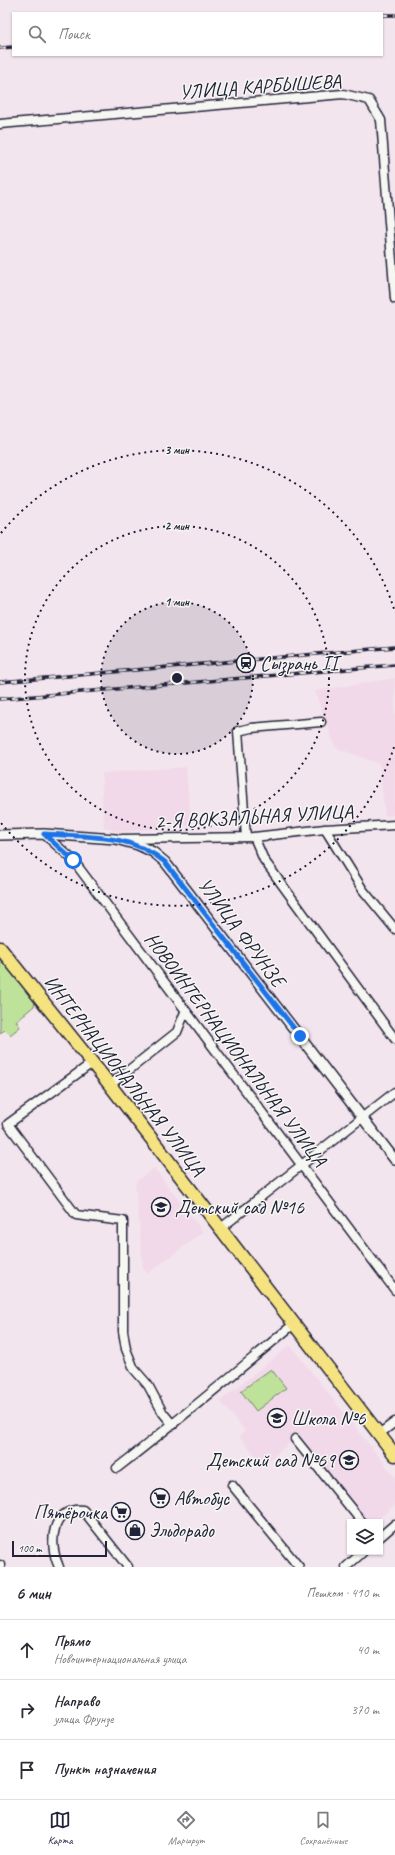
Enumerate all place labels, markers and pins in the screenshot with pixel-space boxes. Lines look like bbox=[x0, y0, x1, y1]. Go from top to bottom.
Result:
place label: Сызрань II bbox=[260, 651, 342, 677]
station icon: Сызрань II bbox=[235, 652, 257, 674]
centre of rings bbox=[170, 671, 184, 685]
place label: Детский сад №16 bbox=[175, 1195, 305, 1220]
school or university icon: Детский сад №16 bbox=[150, 1196, 172, 1218]
place label: Школа №6 bbox=[291, 1406, 366, 1431]
school or university icon: Школа №6 bbox=[266, 1407, 288, 1429]
place label: Детский сад №69 bbox=[206, 1448, 337, 1473]
school or university icon: Детский сад №69 bbox=[338, 1449, 360, 1471]
place label: Автобус bbox=[174, 1486, 230, 1511]
supermarket icon: Автобус bbox=[149, 1487, 171, 1509]
place label: Пятёрочка bbox=[34, 1500, 109, 1525]
supermarket icon: Пятёрочка bbox=[110, 1501, 132, 1523]
place label: Эльдорадо bbox=[149, 1518, 215, 1543]
shop icon: Эльдорадо bbox=[124, 1519, 146, 1541]

